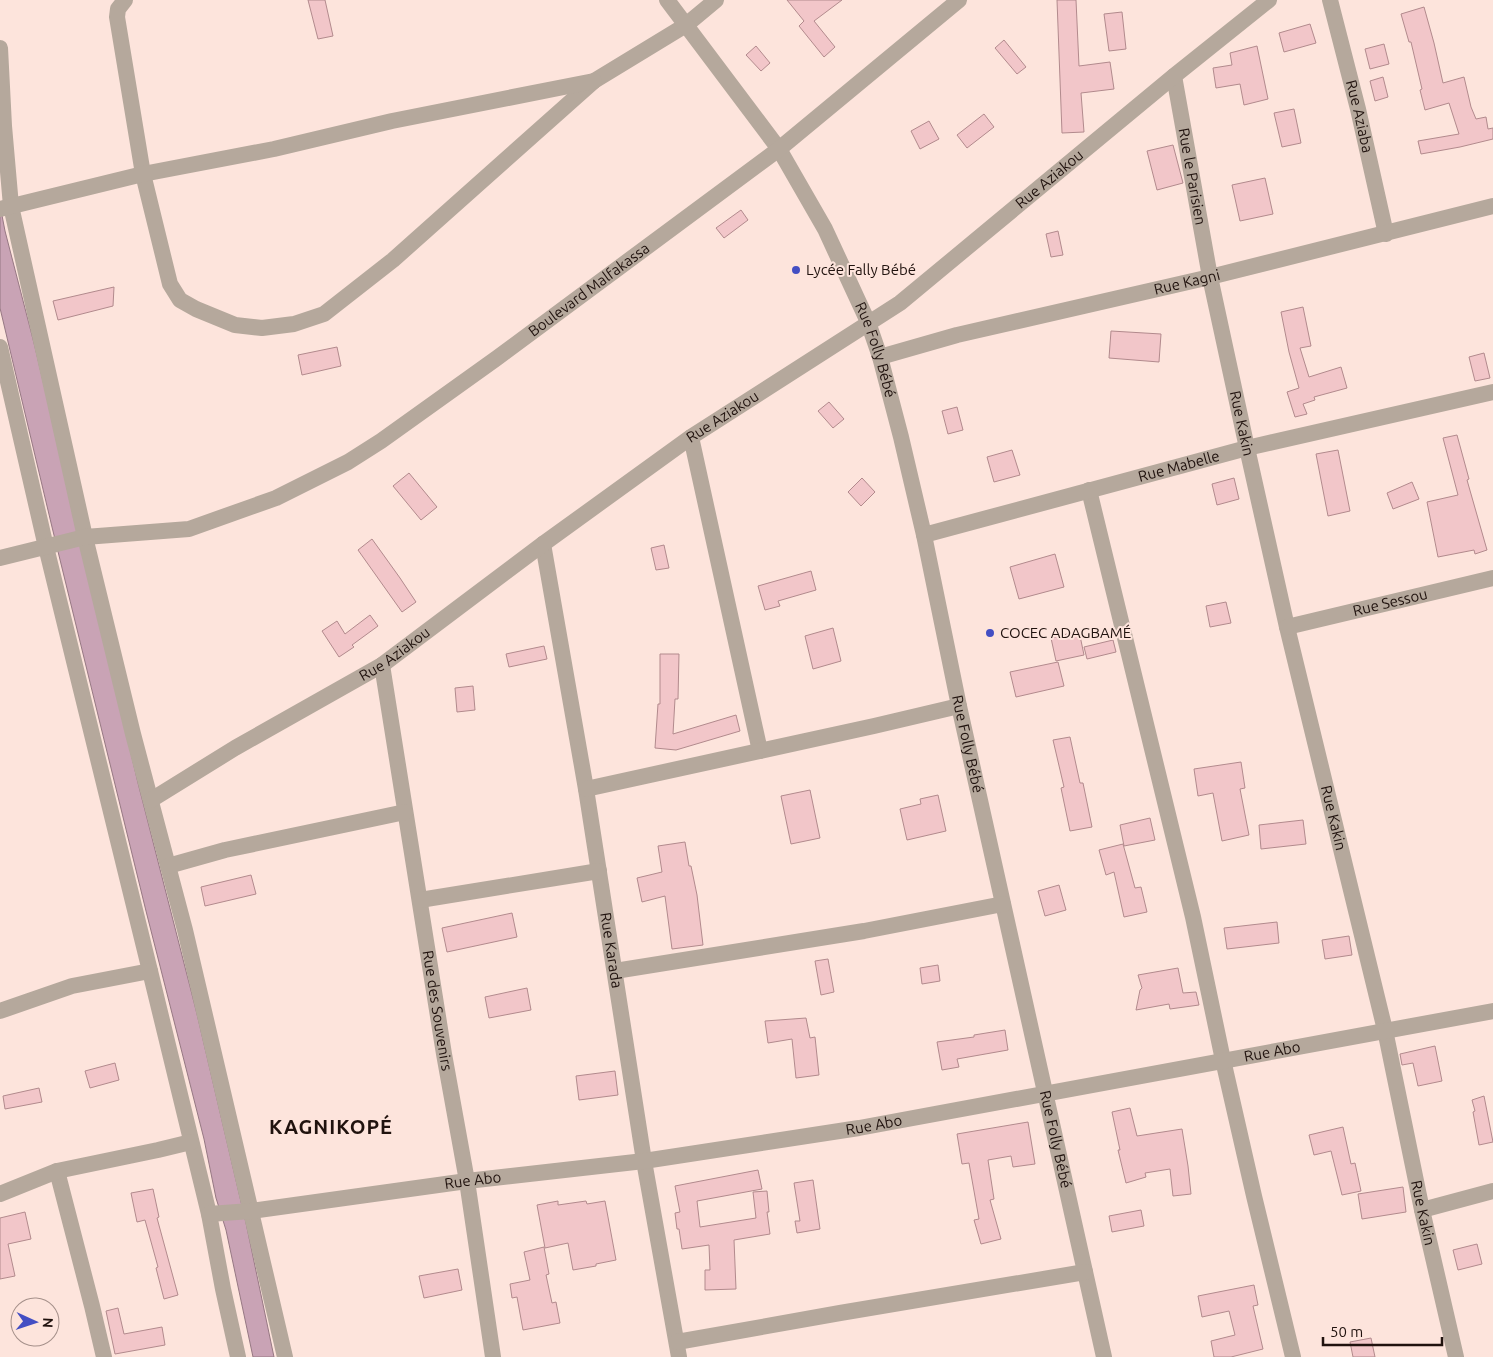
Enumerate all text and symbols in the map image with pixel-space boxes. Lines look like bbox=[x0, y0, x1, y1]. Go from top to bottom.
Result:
street label: Rue Aziaba bbox=[1343, 78, 1377, 154]
street label: Rue le Parisien bbox=[1175, 126, 1210, 226]
street label: Rue Aziakou bbox=[1012, 146, 1086, 212]
street label: Boulevard Malfakassa bbox=[525, 239, 653, 340]
place label: Lycée Fally Bébé bbox=[806, 261, 916, 278]
marker: Lycée Fally Bébé bbox=[790, 264, 802, 276]
street label: Rue Kagni bbox=[1152, 266, 1222, 298]
street label: Rue Folly Bébé bbox=[852, 299, 899, 399]
street label: Rue Aziakou bbox=[683, 387, 762, 446]
street label: Rue Kakin bbox=[1227, 389, 1258, 458]
street label: Rue Mabelle bbox=[1136, 447, 1221, 485]
street label: Rue Sessou bbox=[1351, 585, 1429, 619]
street label: Rue Aziakou bbox=[356, 623, 433, 684]
place label: COCEC ADAGBAMÉ bbox=[1000, 624, 1131, 641]
marker: COCEC ADAGBAMÉ bbox=[984, 627, 996, 639]
street label: Rue Folly Bébé bbox=[949, 693, 987, 794]
street label: Rue Kakin bbox=[1318, 784, 1350, 852]
street label: Rue Karada bbox=[597, 911, 626, 989]
street label: Rue des Souvenirs bbox=[420, 949, 456, 1072]
street label: Rue Abo bbox=[1243, 1038, 1302, 1065]
street label: Rue Folly Bébé bbox=[1037, 1089, 1075, 1190]
street label: Rue Abo bbox=[844, 1111, 903, 1138]
district label: KAGNIKOPÉ bbox=[269, 1114, 393, 1138]
street label: Rue Abo bbox=[443, 1168, 502, 1192]
street label: Rue Kakin bbox=[1408, 1179, 1439, 1247]
north arrow bbox=[10, 1297, 60, 1347]
scale bar bbox=[1323, 1314, 1442, 1346]
text: N bbox=[40, 1317, 56, 1328]
text: 50 m bbox=[1330, 1323, 1363, 1340]

